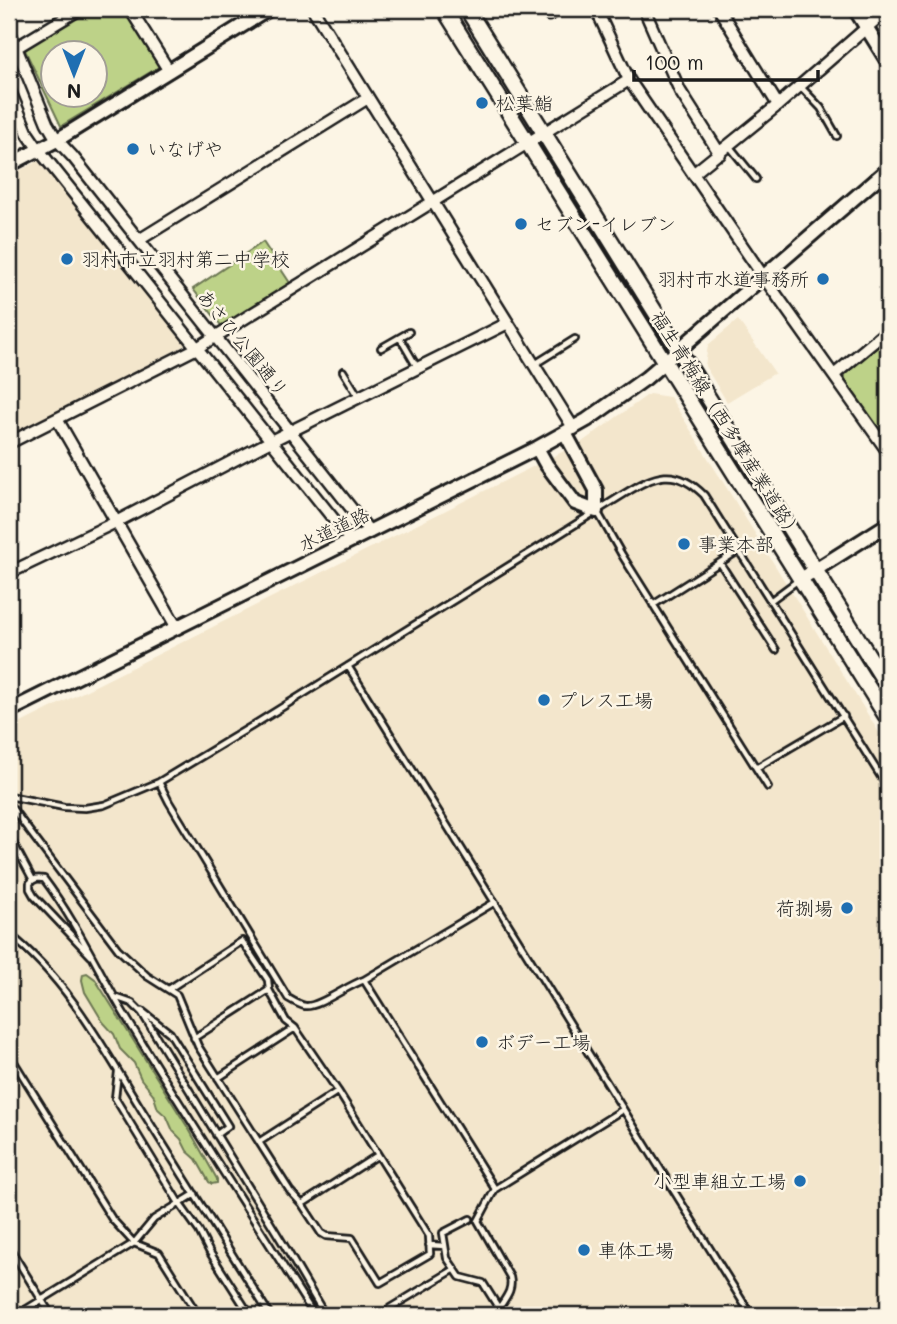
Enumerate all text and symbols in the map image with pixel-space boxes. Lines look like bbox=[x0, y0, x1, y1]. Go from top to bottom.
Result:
north arrow bbox=[38, 38, 108, 108]
scale bar bbox=[634, 38, 818, 82]
text: 100 m bbox=[645, 48, 704, 75]
text: N bbox=[67, 79, 81, 104]
place label: 松葉鮨 bbox=[496, 90, 553, 115]
marker: 松葉鮨 bbox=[474, 95, 490, 111]
place label: いなげや bbox=[147, 136, 223, 161]
marker: いなげや bbox=[125, 141, 141, 157]
place label: セブン-イレブン bbox=[535, 211, 676, 236]
marker: セブン-イレブン bbox=[513, 216, 529, 232]
place label: 羽村市立羽村第二中学校 bbox=[81, 246, 290, 271]
marker: 羽村市立羽村第二中学校 bbox=[59, 251, 75, 267]
place label: 羽村市水道事務所 bbox=[657, 266, 809, 291]
marker: 羽村市水道事務所 bbox=[815, 271, 831, 287]
street label: あさひ公園通り bbox=[192, 284, 295, 402]
street label: 福生青梅線（西多摩産業道路） bbox=[646, 305, 809, 544]
street label: 水道道路 bbox=[294, 501, 373, 556]
place label: 事業本部 bbox=[698, 531, 774, 556]
marker: 事業本部 bbox=[676, 536, 692, 552]
place label: プレス工場 bbox=[558, 687, 653, 712]
marker: プレス工場 bbox=[536, 692, 552, 708]
place label: 荷捌場 bbox=[776, 895, 833, 920]
marker: 荷捌場 bbox=[839, 900, 855, 916]
place label: ボデー工場 bbox=[496, 1029, 591, 1054]
marker: ボデー工場 bbox=[474, 1034, 490, 1050]
place label: 小型車組立工場 bbox=[653, 1168, 786, 1193]
marker: 小型車組立工場 bbox=[792, 1173, 808, 1189]
place label: 車体工場 bbox=[598, 1237, 674, 1262]
marker: 車体工場 bbox=[576, 1242, 592, 1258]

